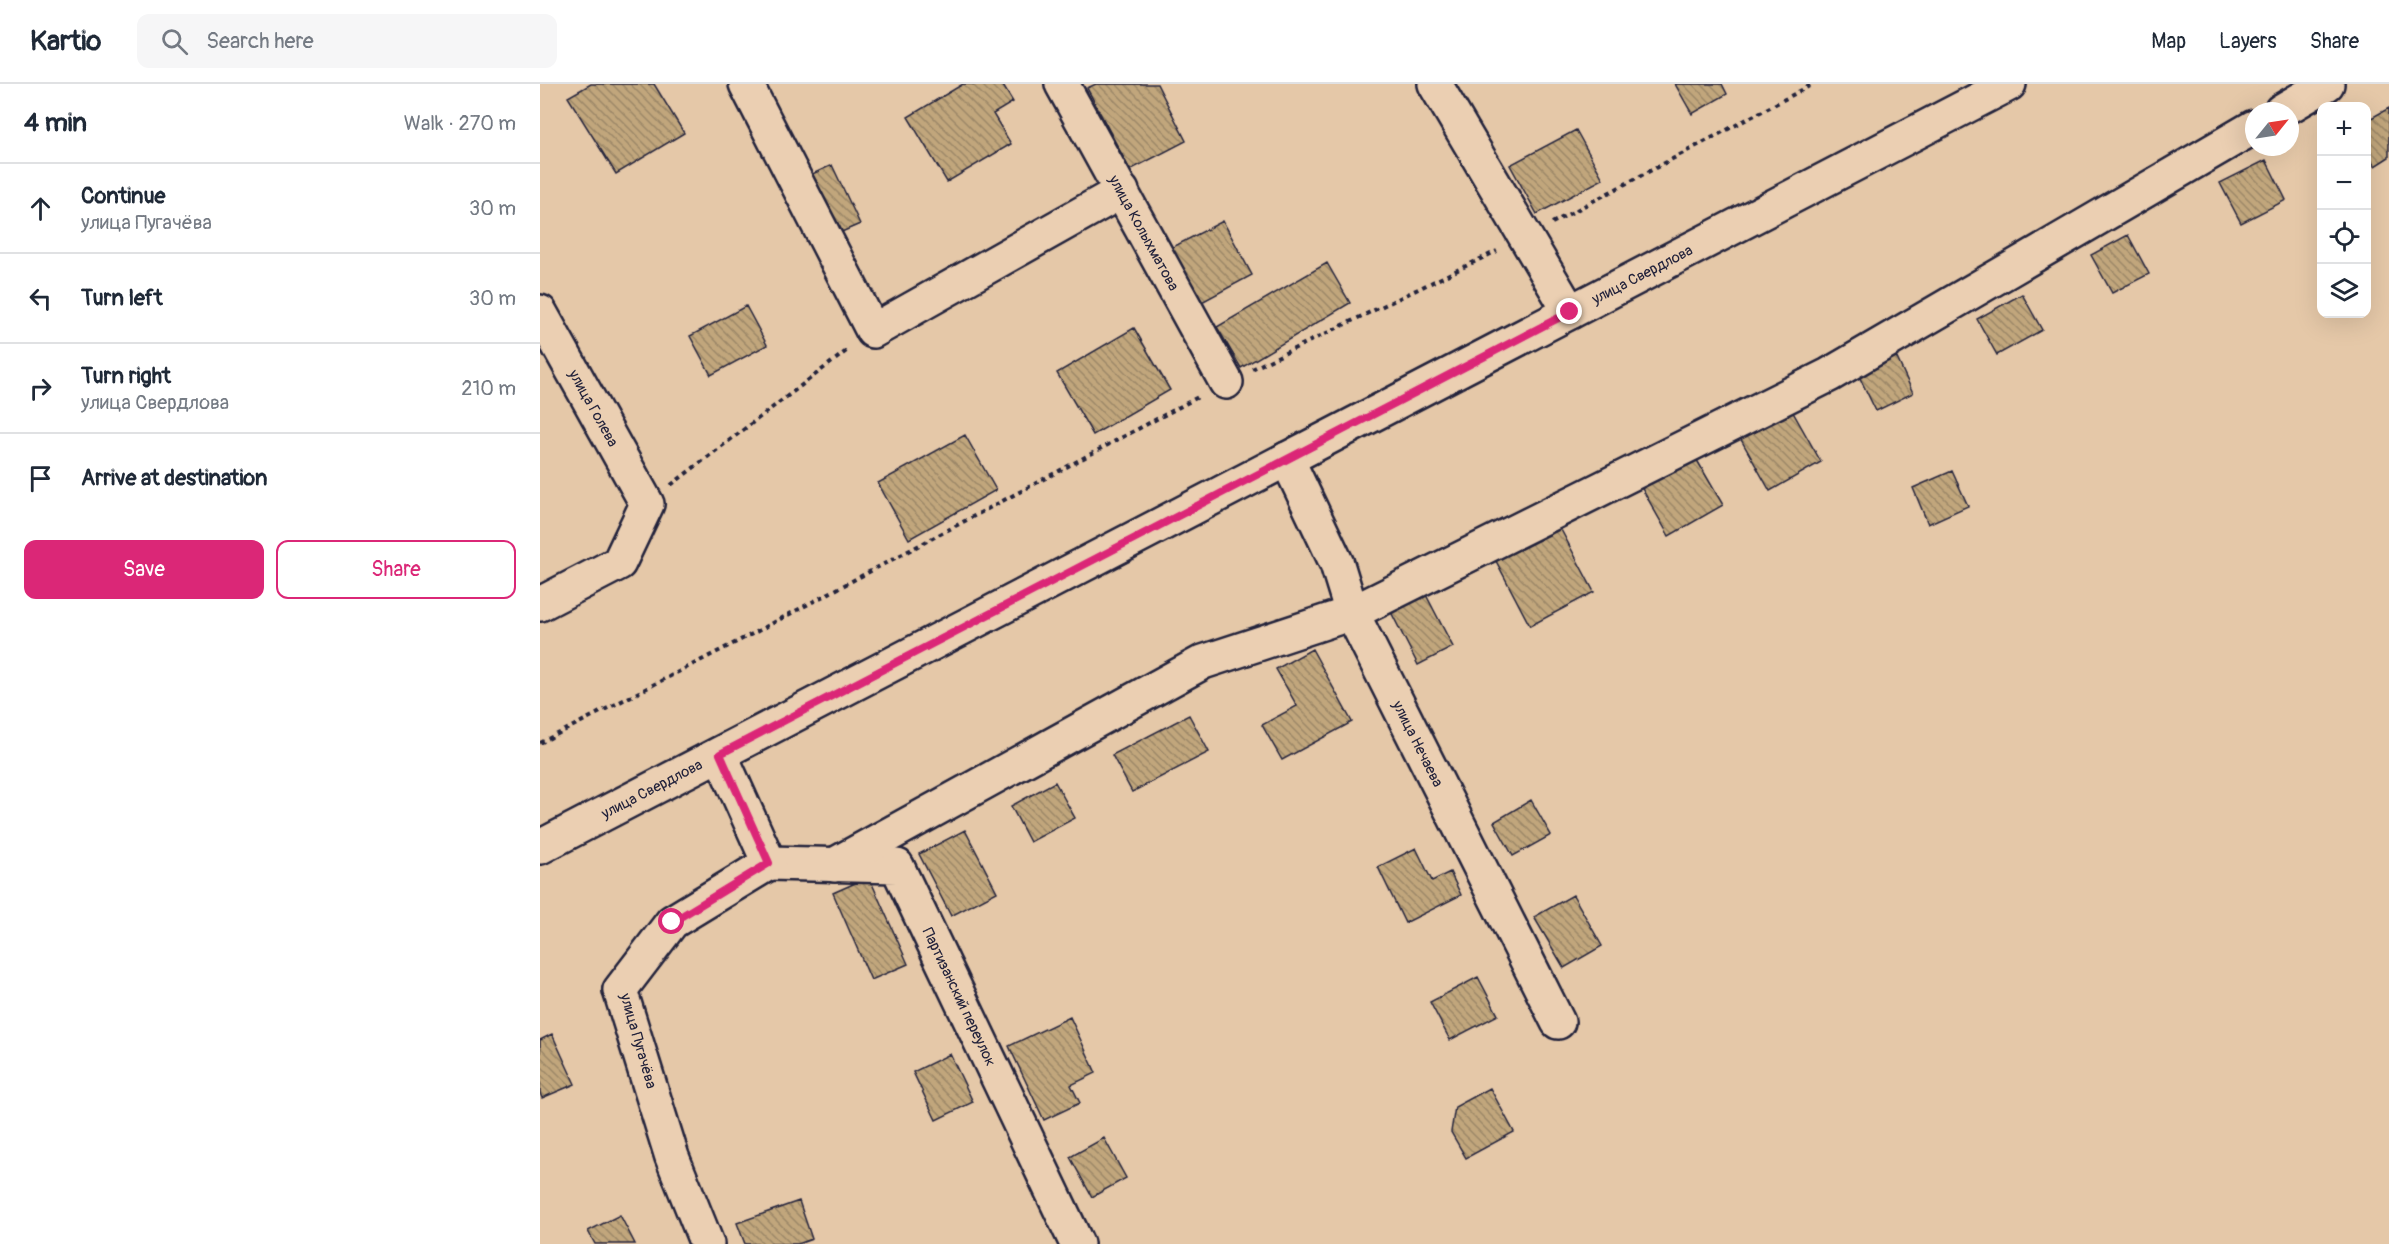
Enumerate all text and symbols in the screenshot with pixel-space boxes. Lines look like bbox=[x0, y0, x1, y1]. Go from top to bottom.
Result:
search box bbox=[137, 14, 557, 68]
text: Kartio bbox=[30, 24, 101, 59]
icon: search bbox=[158, 25, 191, 58]
text: Search here bbox=[206, 27, 314, 55]
text: Map bbox=[2151, 28, 2186, 55]
text: Layers bbox=[2219, 28, 2277, 55]
text: Share bbox=[2310, 28, 2359, 55]
north arrow bbox=[2245, 102, 2299, 156]
map controls bbox=[2317, 102, 2371, 318]
button: + bbox=[2317, 102, 2371, 156]
text: 4 min bbox=[24, 107, 87, 139]
text: Walk · 270 m bbox=[404, 111, 516, 136]
button: − bbox=[2317, 156, 2371, 210]
street label: улица Колыхматова bbox=[1104, 171, 1183, 294]
text: Continue bbox=[81, 182, 165, 210]
icon: ahead bbox=[24, 192, 57, 225]
text: 30 m bbox=[469, 196, 516, 221]
text: улица Пугачёва bbox=[81, 210, 212, 235]
button: locate bbox=[2317, 210, 2371, 264]
street label: улица Свердлова bbox=[1588, 240, 1696, 309]
button: layers bbox=[2317, 264, 2371, 318]
icon: left bbox=[24, 282, 57, 315]
text: Turn left bbox=[81, 284, 163, 312]
text: 30 m bbox=[469, 286, 516, 311]
route end bbox=[1556, 298, 1582, 324]
text: Turn right bbox=[81, 362, 171, 390]
street label: улица Голева bbox=[564, 365, 623, 450]
icon: right bbox=[24, 372, 57, 405]
text: 210 m bbox=[461, 376, 516, 401]
text: улица Свердлова bbox=[81, 390, 229, 415]
icon: arrive bbox=[24, 462, 57, 495]
text: Arrive at destination bbox=[81, 464, 267, 492]
button: Save bbox=[24, 540, 264, 599]
button: Share bbox=[276, 540, 516, 599]
street label: улица Нечаева bbox=[1388, 697, 1447, 790]
street label: улица Свердлова bbox=[597, 755, 706, 823]
route start bbox=[658, 908, 684, 934]
street label: Партизанский переулок bbox=[918, 925, 1001, 1069]
street label: улица Пугачёва bbox=[615, 990, 661, 1091]

